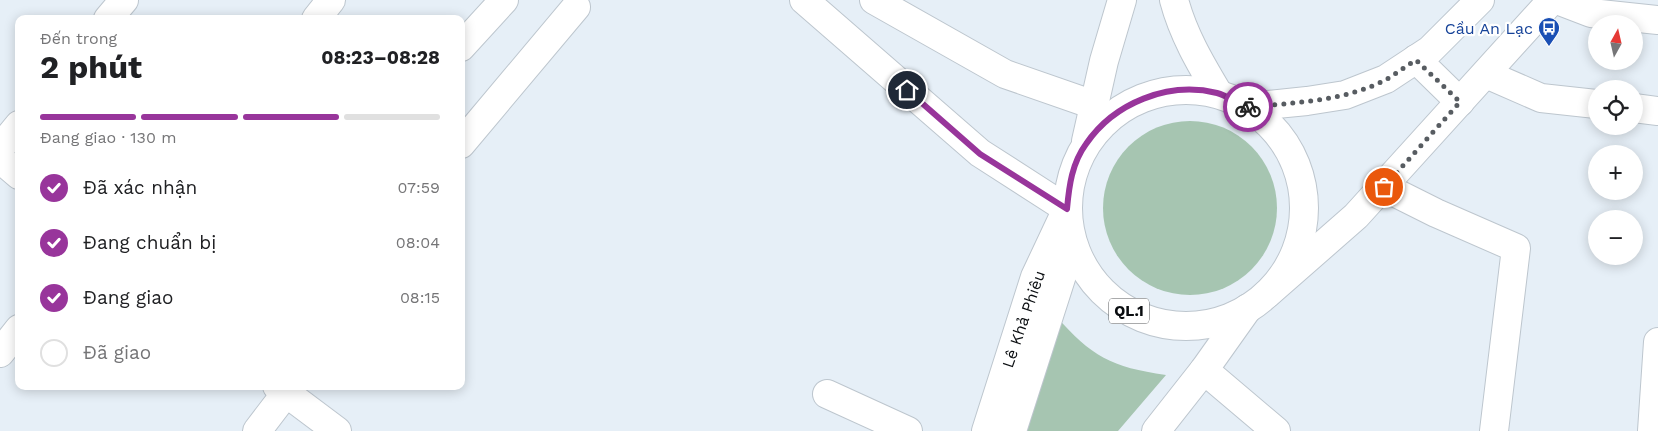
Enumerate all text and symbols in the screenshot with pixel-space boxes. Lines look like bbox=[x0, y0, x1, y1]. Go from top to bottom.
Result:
north arrow bbox=[1588, 15, 1642, 70]
map controls bbox=[1588, 15, 1643, 265]
bus stop icon: Cầu An Lạc bbox=[1537, 16, 1561, 47]
place label: Cầu An Lạc bbox=[1445, 19, 1533, 38]
text: Đến trong bbox=[40, 29, 117, 48]
text: 08:23–08:28 bbox=[321, 46, 440, 69]
text: 2 phút bbox=[40, 48, 142, 86]
pin bbox=[886, 69, 928, 111]
icon: home bbox=[893, 76, 921, 104]
button: locate bbox=[1588, 80, 1643, 135]
courier bbox=[1223, 82, 1273, 132]
icon: bike bbox=[1234, 93, 1262, 121]
text: Đang giao · 130 m bbox=[40, 128, 177, 147]
button: + bbox=[1588, 145, 1643, 200]
pin bbox=[1363, 166, 1405, 208]
icon: bag bbox=[1370, 173, 1398, 201]
icon: check bbox=[40, 174, 68, 202]
text: Đã xác nhận bbox=[83, 176, 197, 199]
text: 07:59 bbox=[397, 178, 440, 197]
button: − bbox=[1588, 210, 1643, 265]
icon: check bbox=[40, 229, 68, 257]
text: Đang chuẩn bị bbox=[83, 231, 216, 254]
text: 08:04 bbox=[396, 233, 440, 252]
street label: Lê Khả Phiêu bbox=[998, 268, 1049, 370]
icon: check bbox=[40, 284, 68, 312]
text: Đang giao bbox=[83, 286, 173, 309]
text: 08:15 bbox=[400, 288, 440, 307]
road number: QL.1 bbox=[1109, 298, 1149, 324]
text: Đã giao bbox=[83, 341, 151, 364]

